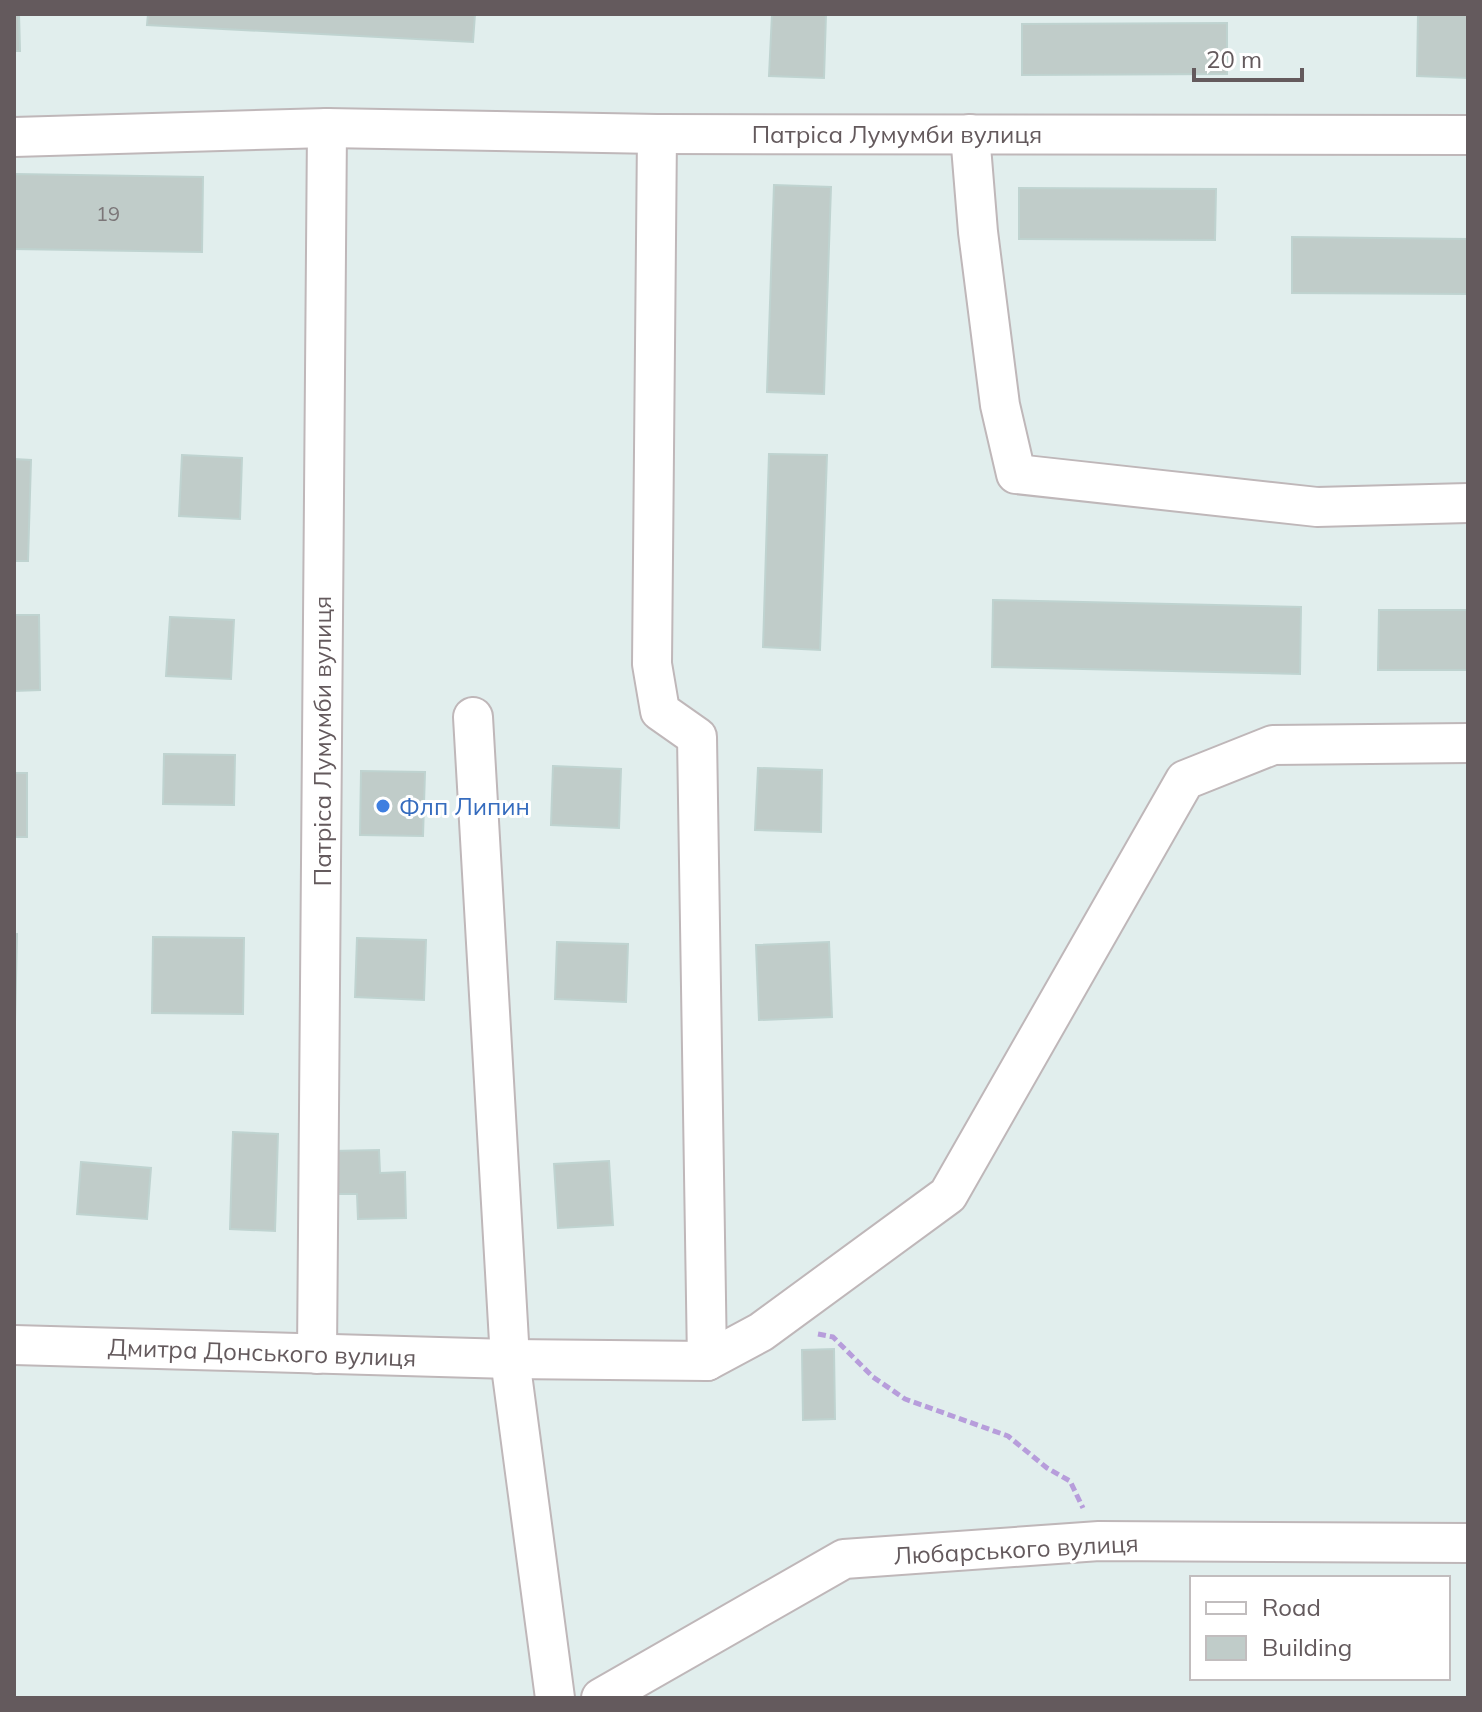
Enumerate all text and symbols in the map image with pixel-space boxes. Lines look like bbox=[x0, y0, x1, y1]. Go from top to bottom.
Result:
scale bar bbox=[1194, 32, 1302, 82]
text: 20 m bbox=[1206, 44, 1262, 74]
street label: Патріса Лумумби вулиця bbox=[752, 119, 1042, 149]
house number: 19 bbox=[96, 201, 120, 226]
street label: Патріса Лумумби вулиця bbox=[307, 596, 337, 886]
place label: Флп Липин bbox=[399, 791, 530, 821]
marker: Флп Липин bbox=[374, 797, 392, 815]
street label: Дмитра Донського вулиця bbox=[107, 1332, 417, 1372]
street label: Любарського вулиця bbox=[893, 1528, 1139, 1570]
legend bbox=[1190, 1576, 1450, 1680]
text: Road bbox=[1262, 1592, 1321, 1622]
text: Building bbox=[1262, 1632, 1352, 1662]

